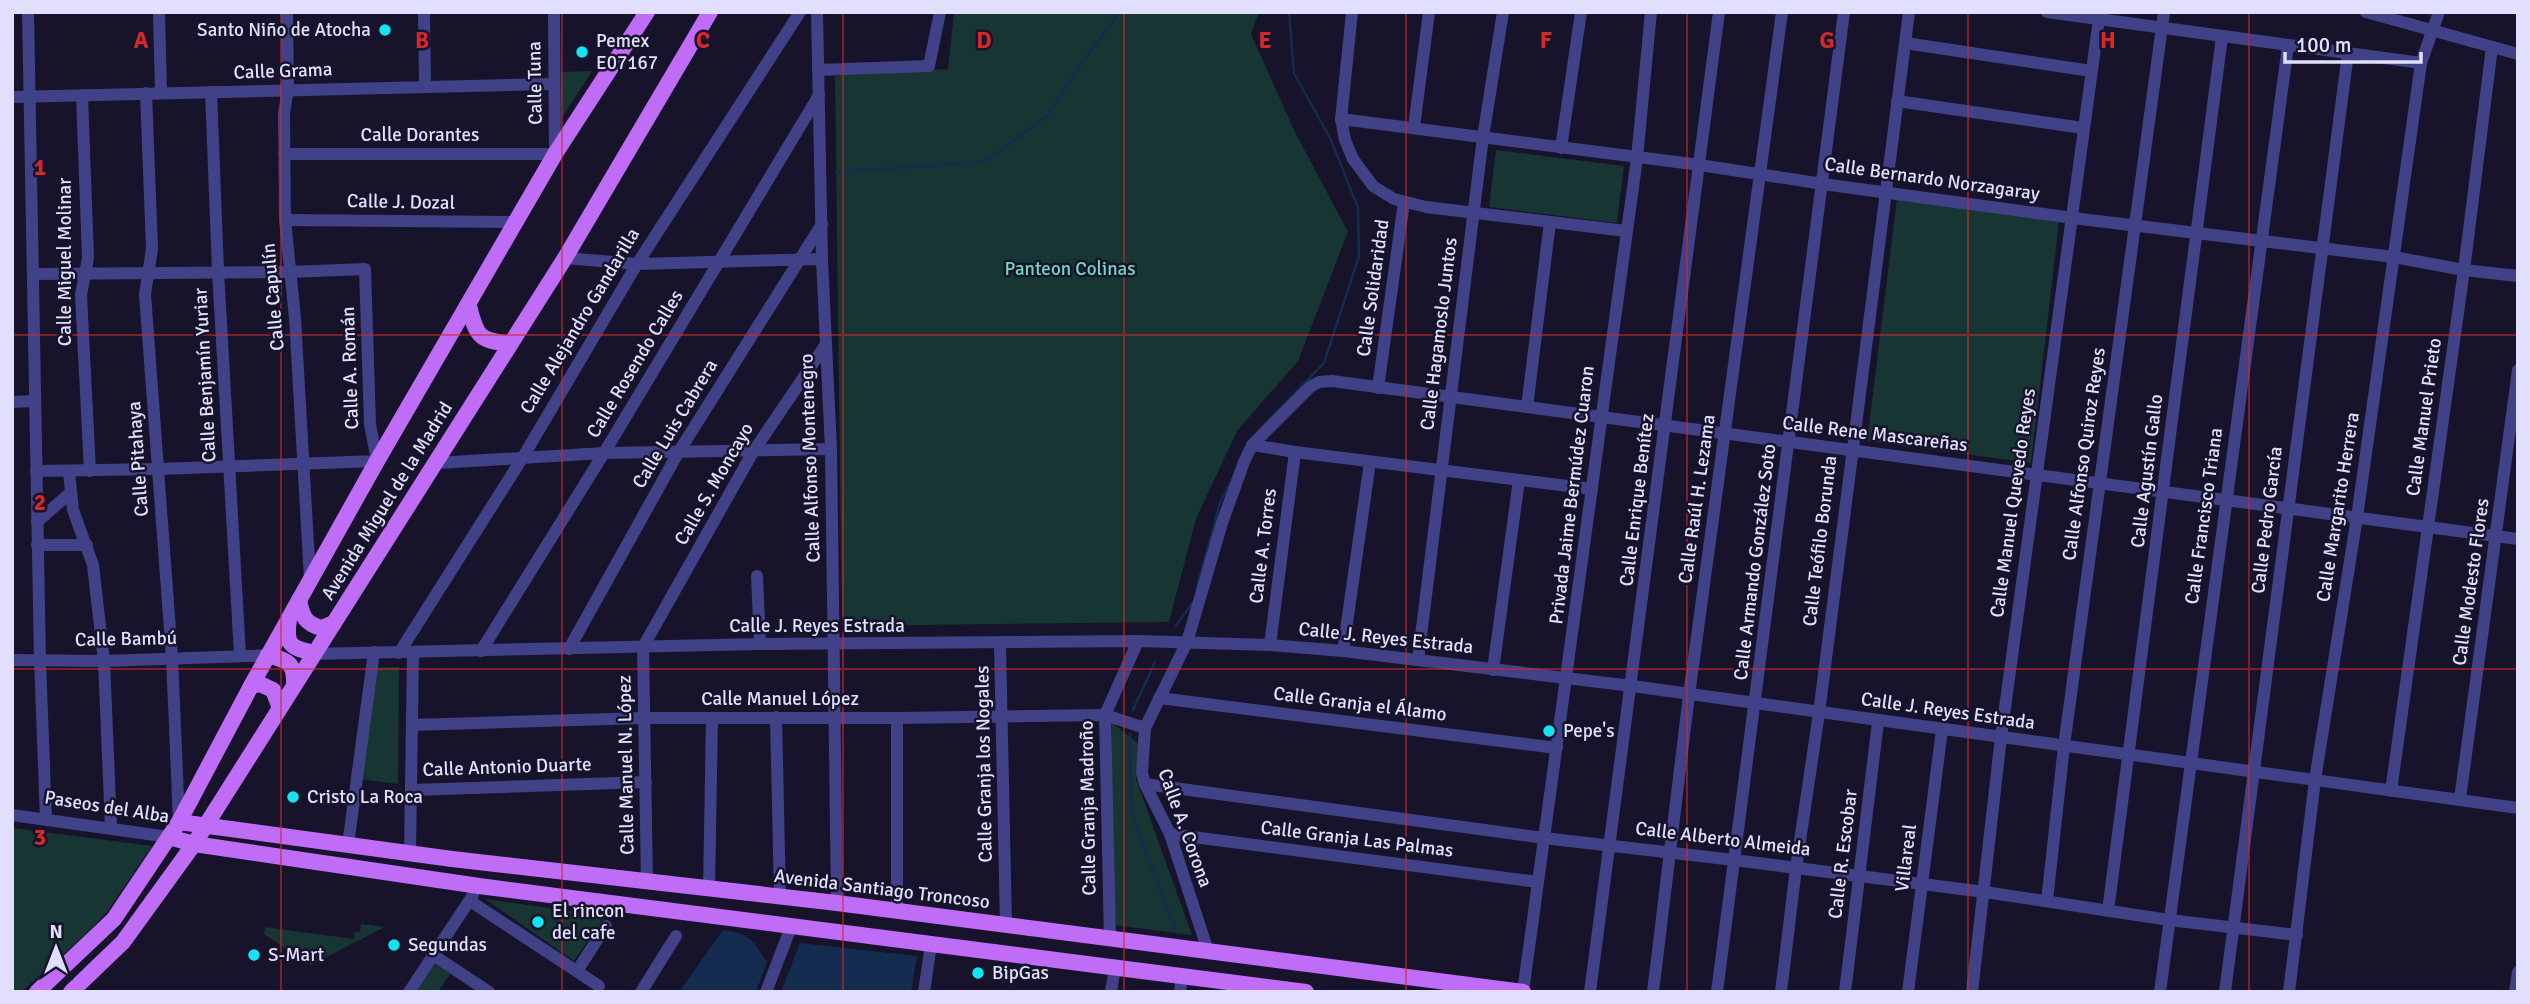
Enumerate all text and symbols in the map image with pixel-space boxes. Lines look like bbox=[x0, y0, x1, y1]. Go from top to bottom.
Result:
place label: Santo Niño de Atocha bbox=[197, 18, 371, 42]
scale bar bbox=[2285, 21, 2422, 65]
marker: Santo Niño de Atocha bbox=[377, 22, 393, 38]
text: A bbox=[134, 26, 149, 55]
text: B bbox=[415, 26, 429, 55]
text: C bbox=[696, 26, 710, 55]
text: D bbox=[976, 26, 992, 55]
text: E bbox=[1258, 26, 1272, 55]
text: F bbox=[1540, 26, 1552, 55]
text: G bbox=[1819, 26, 1835, 55]
text: H bbox=[2100, 26, 2116, 55]
place label: Pemex E07167 bbox=[596, 29, 658, 75]
text: 100 m bbox=[2296, 32, 2351, 58]
street label: Calle Tuna bbox=[522, 41, 548, 125]
marker: Pemex E07167 bbox=[574, 44, 590, 60]
street label: Calle Grama bbox=[233, 57, 333, 85]
street label: Calle Dorantes bbox=[361, 123, 479, 147]
street label: Calle Bernardo Norzagaray bbox=[1823, 152, 2041, 206]
text: 1 bbox=[34, 153, 46, 182]
street label: Calle Miguel Molinar bbox=[53, 178, 77, 346]
street label: Calle J. Dozal bbox=[347, 189, 455, 215]
street label: Calle Solidaridad bbox=[1351, 218, 1395, 358]
street label: Calle Alejandro Gandarilla bbox=[515, 224, 645, 418]
street label: Calle Hagamoslo Juntos bbox=[1415, 236, 1463, 432]
street label: Calle Capulín bbox=[256, 242, 290, 352]
park label: Panteon Colinas bbox=[1005, 257, 1135, 281]
street label: Calle Rosendo Calles bbox=[581, 286, 689, 442]
street label: Calle Benjamín Yuriar bbox=[188, 287, 222, 463]
street label: Calle A. Román bbox=[336, 306, 364, 430]
street label: Calle Manuel Prieto bbox=[2401, 336, 2447, 497]
street label: Calle Alfonso Quiroz Reyes bbox=[2057, 346, 2111, 562]
street label: Calle Alfonso Montenegro bbox=[794, 353, 826, 563]
street label: Calle Luis Cabrera bbox=[627, 355, 723, 493]
street label: Privada Jaime Bermúdez Cuaron bbox=[1544, 364, 1600, 626]
street label: Calle Manuel Quevedo Reyes bbox=[1985, 387, 2041, 619]
street label: Calle Agustín Gallo bbox=[2126, 393, 2168, 549]
street label: Avenida Miguel de la Madrid bbox=[316, 397, 458, 605]
street label: Calle Pitahaya bbox=[122, 401, 154, 517]
street label: Calle Margarito Herrera bbox=[2311, 410, 2365, 604]
street label: Calle Rene Mascareñas bbox=[1781, 411, 1969, 457]
street label: Calle Enrique Benítez bbox=[1614, 412, 1660, 588]
street label: Calle Raúl H. Lezama bbox=[1673, 413, 1721, 585]
street label: Calle S. Moncayo bbox=[669, 418, 759, 550]
street label: Calle Francisco Triana bbox=[2180, 426, 2228, 606]
street label: Calle Armando González Soto bbox=[1729, 442, 1781, 682]
street label: Calle Pedro García bbox=[2246, 445, 2288, 595]
street label: Calle Teófilo Borunda bbox=[1798, 454, 1842, 628]
street label: Calle A. Torres bbox=[1244, 487, 1282, 605]
text: 2 bbox=[34, 488, 46, 517]
street label: Calle Modesto Flores bbox=[2447, 497, 2495, 667]
street label: Calle J. Reyes Estrada bbox=[729, 614, 905, 638]
street label: Calle J. Reyes Estrada bbox=[1297, 617, 1475, 659]
street label: Calle Bambú bbox=[75, 626, 177, 652]
street label: Calle Granja los Nogales bbox=[970, 665, 998, 863]
street label: Calle Manuel N. López bbox=[612, 675, 640, 855]
street label: Calle Granja el Álamo bbox=[1272, 681, 1448, 727]
street label: Calle Manuel López bbox=[701, 687, 859, 711]
street label: Calle J. Reyes Estrada bbox=[1859, 687, 2037, 735]
place label: Pepe's bbox=[1563, 719, 1615, 743]
street label: Calle Granja Madroño bbox=[1074, 720, 1102, 896]
marker: Pepe's bbox=[1541, 723, 1557, 739]
street label: Calle Antonio Duarte bbox=[422, 752, 592, 782]
street label: Calle A. Corona bbox=[1152, 765, 1218, 891]
street label: Paseos del Alba bbox=[43, 785, 171, 829]
place label: Cristo La Roca bbox=[307, 785, 423, 809]
street label: Calle R. Escobar bbox=[1823, 788, 1863, 920]
marker: Cristo La Roca bbox=[285, 789, 301, 805]
street label: Calle Granja Las Palmas bbox=[1259, 815, 1455, 863]
street label: Calle Alberto Almeida bbox=[1634, 816, 1812, 862]
text: 3 bbox=[34, 823, 46, 852]
street label: Villareal bbox=[1890, 823, 1922, 893]
street label: Avenida Santiago Troncoso bbox=[773, 864, 991, 914]
place label: El rincon del cafe bbox=[552, 899, 624, 945]
north arrow bbox=[21, 913, 91, 983]
marker: El rincon del cafe bbox=[530, 914, 546, 930]
text: N bbox=[49, 920, 63, 944]
place label: Segundas bbox=[408, 933, 487, 957]
marker: Segundas bbox=[386, 937, 402, 953]
place label: S-Mart bbox=[268, 943, 325, 967]
marker: S-Mart bbox=[246, 947, 262, 963]
place label: BipGas bbox=[992, 961, 1049, 985]
marker: BipGas bbox=[970, 965, 986, 981]

